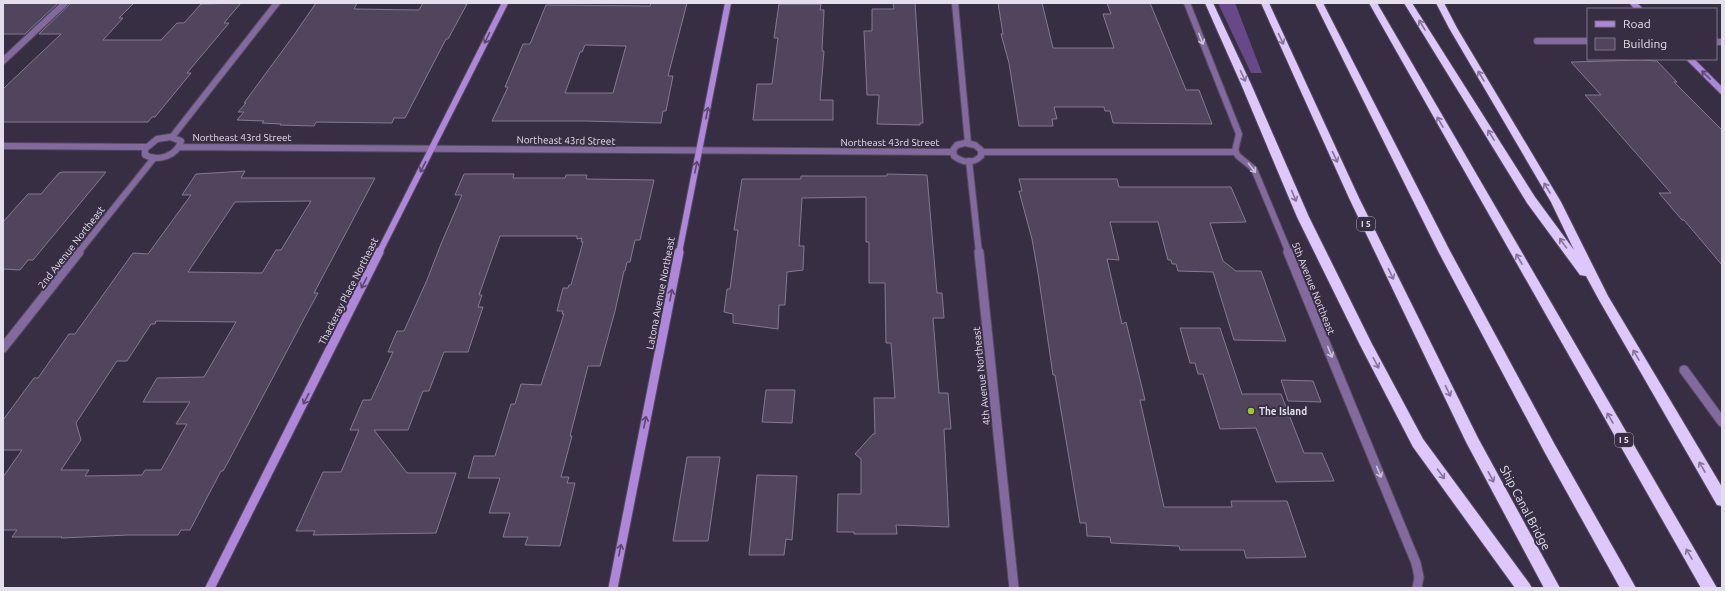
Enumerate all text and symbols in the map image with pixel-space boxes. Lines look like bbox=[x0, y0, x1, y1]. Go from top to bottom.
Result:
legend bbox=[1587, 8, 1717, 60]
text: Road bbox=[1623, 17, 1651, 30]
one-way arrow bbox=[1418, 20, 1426, 31]
one-way arrow bbox=[483, 32, 490, 44]
one-way arrow bbox=[1278, 32, 1285, 44]
one-way arrow bbox=[1198, 33, 1205, 45]
text: Building bbox=[1623, 37, 1667, 50]
one-way arrow bbox=[1240, 70, 1247, 82]
one-way arrow bbox=[1701, 70, 1711, 80]
one-way arrow bbox=[1477, 71, 1485, 82]
one-way arrow bbox=[703, 107, 711, 120]
one-way arrow bbox=[1436, 116, 1444, 128]
one-way arrow bbox=[1487, 130, 1495, 141]
street label: Northeast 43rd Street bbox=[193, 132, 291, 143]
street label: Northeast 43rd Street bbox=[517, 134, 616, 147]
street label: Northeast 43rd Street bbox=[841, 137, 939, 148]
one-way arrow bbox=[1332, 151, 1339, 163]
one-way arrow bbox=[419, 160, 426, 172]
one-way arrow bbox=[692, 161, 700, 174]
one-way arrow bbox=[1247, 163, 1256, 173]
one-way arrow bbox=[1543, 182, 1551, 194]
one-way arrow bbox=[1291, 189, 1299, 201]
street label: 2nd Avenue Northeast bbox=[36, 204, 107, 290]
road number: I 5 bbox=[1357, 217, 1375, 231]
street label: Thackeray Place Northeast bbox=[317, 236, 380, 347]
street label: Latona Avenue Northeast bbox=[644, 236, 677, 350]
one-way arrow bbox=[1559, 238, 1567, 249]
street label: 5th Avenue Northeast bbox=[1290, 240, 1337, 336]
one-way arrow bbox=[1514, 253, 1522, 265]
one-way arrow bbox=[1388, 268, 1395, 280]
one-way arrow bbox=[360, 277, 367, 289]
one-way arrow bbox=[667, 289, 675, 302]
street label: 4th Avenue Northeast bbox=[971, 326, 992, 426]
one-way arrow bbox=[1326, 345, 1334, 357]
one-way arrow bbox=[1632, 349, 1640, 361]
one-way arrow bbox=[1372, 357, 1380, 369]
one-way arrow bbox=[1445, 385, 1452, 397]
one-way arrow bbox=[302, 393, 309, 405]
marker: The Island bbox=[1246, 406, 1256, 416]
place label: The Island bbox=[1259, 406, 1307, 417]
one-way arrow bbox=[1606, 412, 1614, 424]
one-way arrow bbox=[642, 416, 650, 429]
road number: I 5 bbox=[1615, 433, 1633, 447]
one-way arrow bbox=[1698, 461, 1706, 473]
street label: Ship Canal Bridge bbox=[1498, 463, 1553, 552]
one-way arrow bbox=[1376, 466, 1383, 478]
one-way arrow bbox=[1437, 468, 1445, 479]
one-way arrow bbox=[1488, 470, 1496, 482]
one-way arrow bbox=[617, 544, 625, 557]
one-way arrow bbox=[1685, 548, 1693, 560]

